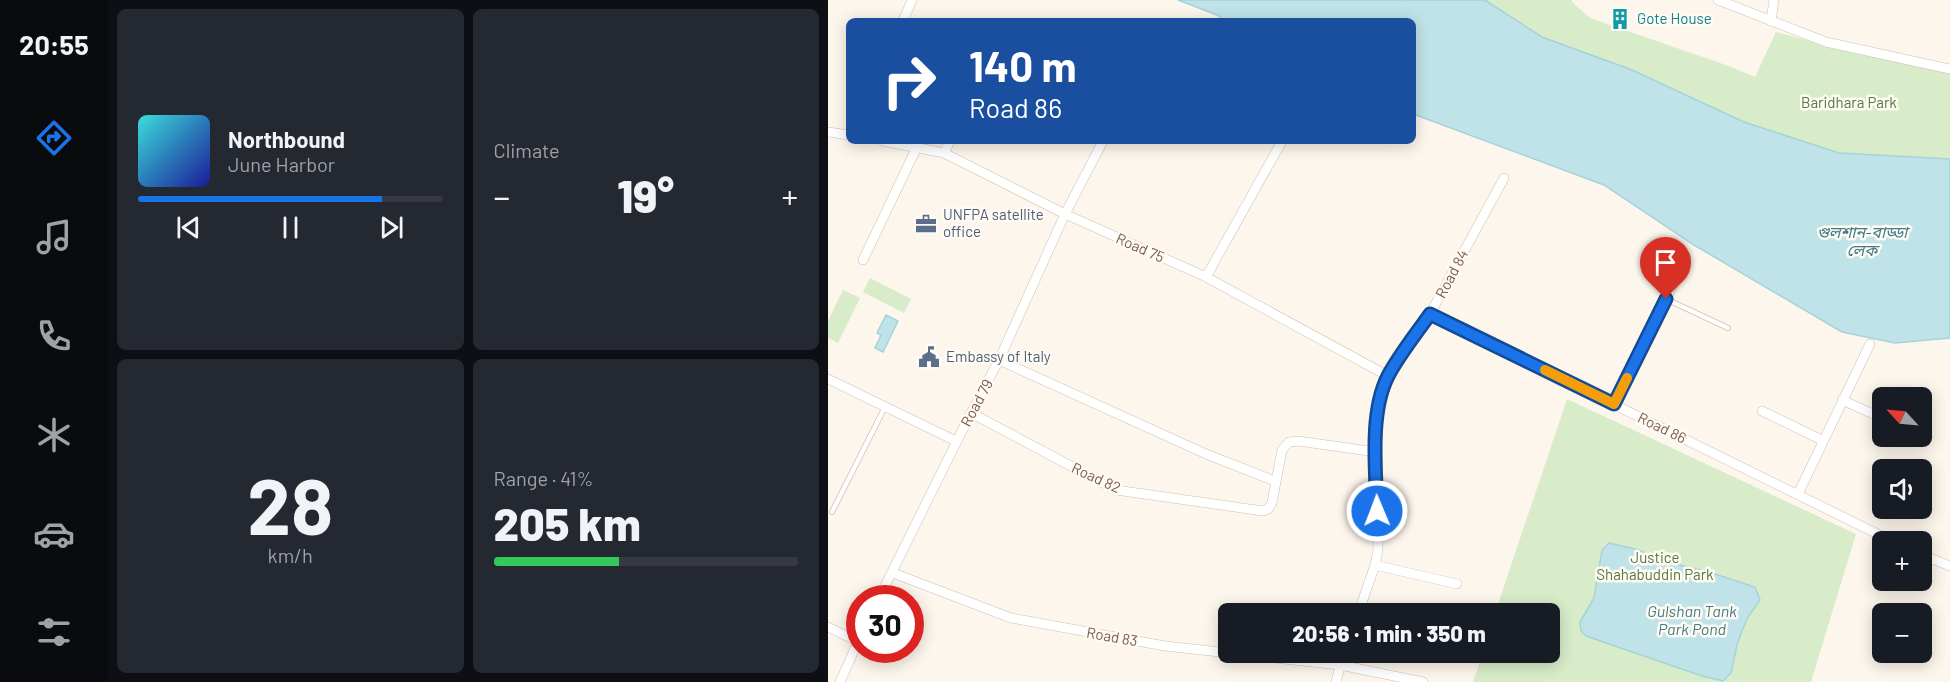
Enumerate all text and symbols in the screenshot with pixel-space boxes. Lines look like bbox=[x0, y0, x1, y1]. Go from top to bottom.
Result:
building icon: Gote House bbox=[1608, 7, 1632, 31]
place label: Gote House bbox=[1637, 9, 1712, 27]
text: 20:55 bbox=[19, 28, 89, 60]
text: 140 m bbox=[969, 40, 1077, 90]
icon: right bbox=[870, 42, 948, 120]
text: Road 86 bbox=[969, 91, 1062, 123]
park label: Baridhara Park bbox=[1801, 93, 1897, 111]
icon: directions bbox=[33, 117, 75, 159]
text: Northbound bbox=[228, 126, 345, 152]
text: Climate bbox=[494, 138, 560, 162]
text: June Harbor bbox=[228, 152, 335, 176]
text: 19° bbox=[617, 168, 674, 222]
text: − bbox=[494, 176, 510, 216]
text: + bbox=[782, 176, 798, 216]
place label: UNFPA satellite office bbox=[943, 205, 1044, 240]
icon: previous bbox=[172, 211, 205, 244]
icon: pause bbox=[274, 211, 307, 244]
icon: next bbox=[375, 211, 408, 244]
office icon: UNFPA satellite office bbox=[914, 212, 938, 236]
icon: music bbox=[33, 216, 75, 258]
water label: গুলশান-বাড্ডা লেক bbox=[1817, 222, 1910, 259]
street label: Road 75 bbox=[1113, 228, 1167, 266]
pin bbox=[1640, 237, 1691, 299]
street label: Road 84 bbox=[1431, 246, 1471, 301]
icon: arrive bbox=[1649, 246, 1682, 279]
icon: phone bbox=[33, 315, 75, 357]
public building icon: Embassy of Italy bbox=[917, 345, 941, 369]
place label: Embassy of Italy bbox=[946, 347, 1051, 365]
street label: Road 79 bbox=[956, 376, 996, 429]
north arrow bbox=[1872, 387, 1932, 447]
map controls bbox=[1872, 387, 1932, 663]
street label: Road 86 bbox=[1635, 408, 1690, 447]
icon: climate bbox=[33, 414, 75, 456]
text: 28 bbox=[247, 457, 333, 551]
street label: Road 82 bbox=[1069, 458, 1124, 496]
button: sound bbox=[1872, 459, 1932, 519]
text: Range · 41% bbox=[494, 466, 593, 490]
position arrow bbox=[1345, 479, 1409, 543]
text: 205 km bbox=[494, 496, 641, 550]
icon: car bbox=[33, 513, 75, 555]
button: + bbox=[1872, 531, 1932, 591]
text: km/h bbox=[268, 543, 313, 567]
park label: Justice Shahabuddin Park bbox=[1596, 548, 1714, 583]
speed limit sign: 30 bbox=[846, 585, 924, 663]
water label: Gulshan Tank Park Pond bbox=[1647, 601, 1737, 638]
button: − bbox=[1872, 603, 1932, 663]
icon: filters bbox=[33, 611, 75, 653]
text: 20:56 · 1 min · 350 m bbox=[1292, 620, 1486, 646]
street label: Road 83 bbox=[1085, 623, 1139, 649]

